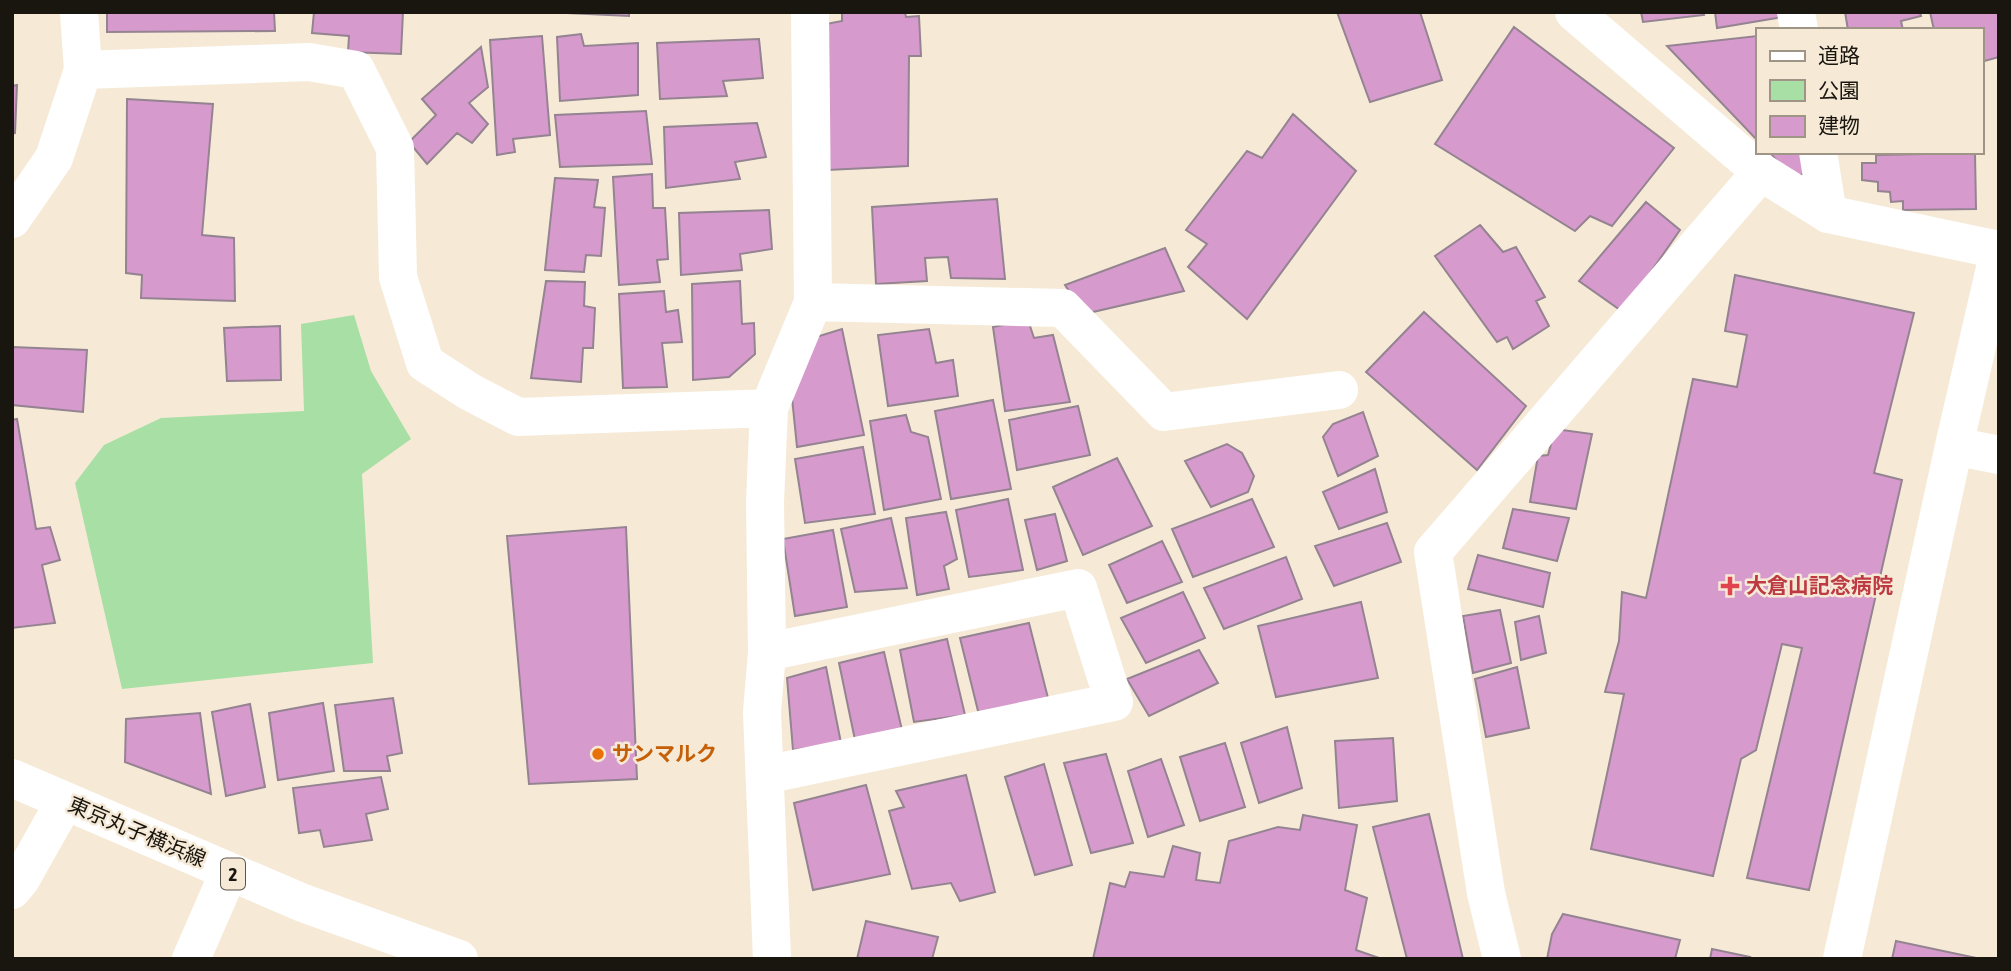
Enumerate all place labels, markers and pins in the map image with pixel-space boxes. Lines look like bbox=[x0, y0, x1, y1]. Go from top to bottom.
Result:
place label: 大倉山記念病院 bbox=[1746, 573, 1893, 597]
marker: 大倉山記念病院 bbox=[1720, 576, 1740, 596]
place label: サンマルク bbox=[612, 741, 717, 765]
marker: サンマルク bbox=[590, 746, 606, 762]

